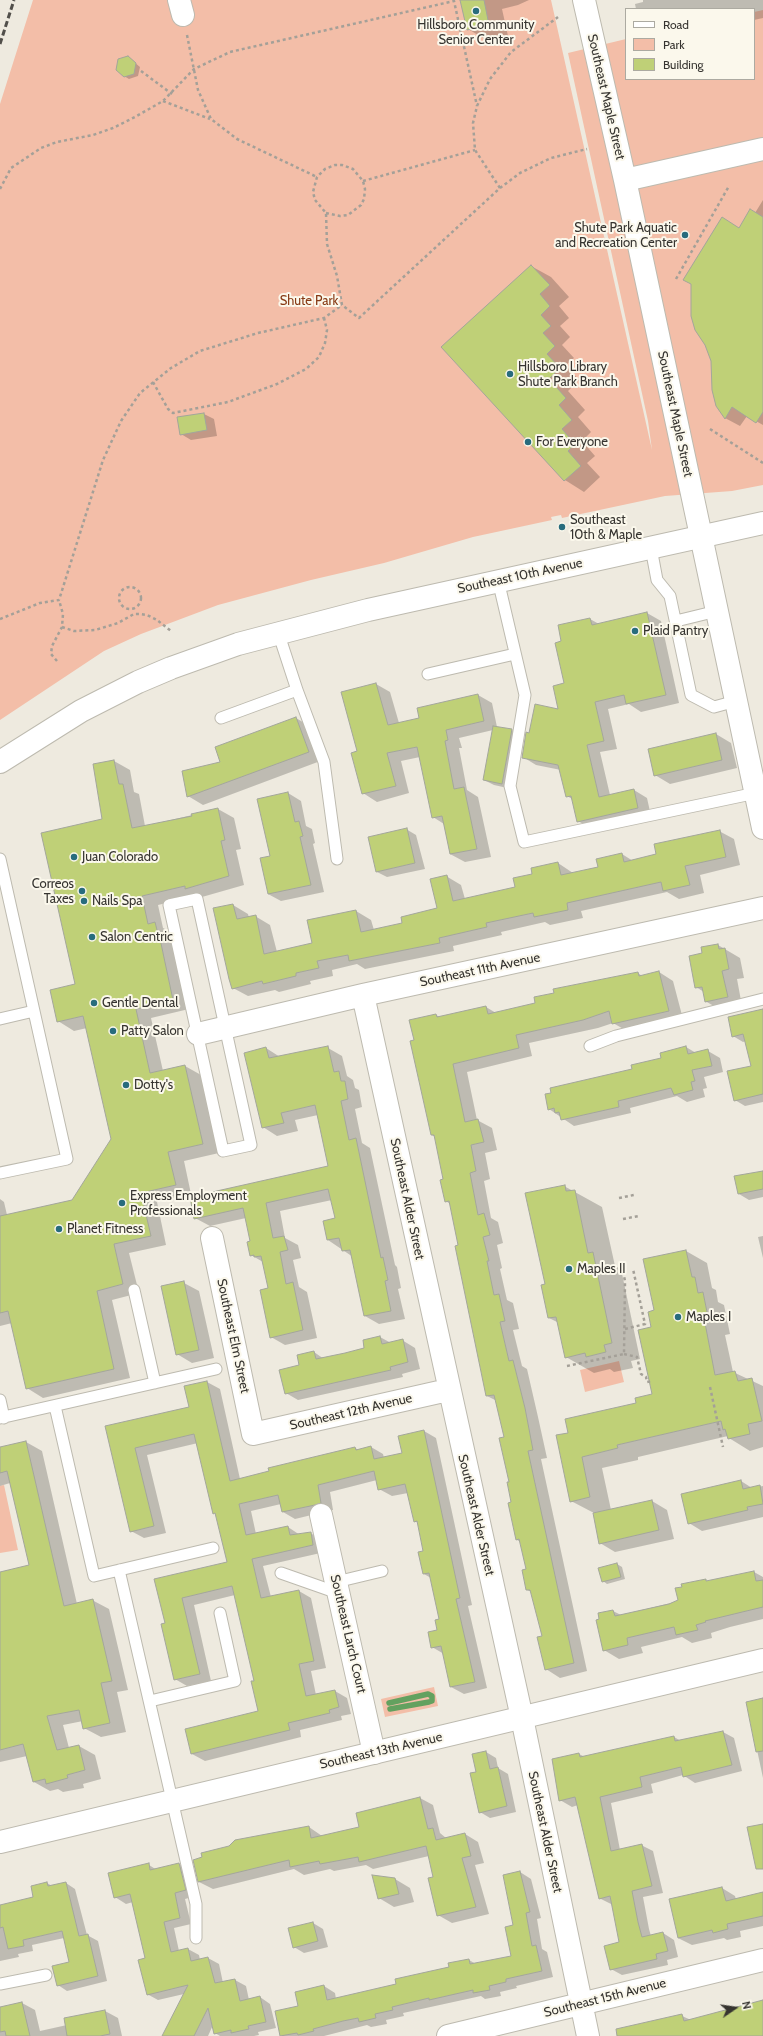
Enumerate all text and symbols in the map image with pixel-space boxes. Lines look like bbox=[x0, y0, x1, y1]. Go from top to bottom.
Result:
marker: Hillsboro Community Senior Center bbox=[471, 6, 481, 16]
legend bbox=[625, 8, 755, 80]
place label: Hillsboro Community Senior Center bbox=[417, 17, 535, 48]
text: Road bbox=[663, 17, 689, 32]
street label: Southeast Maple Street bbox=[584, 33, 628, 161]
text: Park bbox=[663, 37, 685, 52]
text: Building bbox=[663, 57, 704, 72]
place label: Shute Park Aquatic and Recreation Center bbox=[555, 220, 677, 251]
marker: Shute Park Aquatic and Recreation Center bbox=[680, 230, 690, 240]
park label: Shute Park bbox=[280, 293, 338, 309]
street label: Southeast Maple Street bbox=[654, 350, 696, 478]
place label: Hillsboro Library Shute Park Branch bbox=[518, 359, 618, 390]
marker: Hillsboro Library Shute Park Branch bbox=[505, 369, 515, 379]
place label: For Everyone bbox=[536, 434, 608, 450]
marker: For Everyone bbox=[523, 437, 533, 447]
place label: Southeast 10th & Maple bbox=[570, 512, 642, 543]
marker: Southeast 10th & Maple bbox=[557, 522, 567, 532]
street label: Southeast 10th Avenue bbox=[456, 555, 584, 597]
place label: Plaid Pantry bbox=[643, 623, 708, 639]
marker: Plaid Pantry bbox=[630, 626, 640, 636]
place label: Juan Colorado bbox=[82, 849, 158, 865]
marker: Juan Colorado bbox=[69, 852, 79, 862]
place label: Correos Taxes bbox=[32, 876, 74, 907]
marker: Correos Taxes bbox=[77, 886, 87, 896]
place label: Nails Spa bbox=[92, 893, 142, 909]
marker: Nails Spa bbox=[79, 896, 89, 906]
place label: Salon Centric bbox=[100, 929, 173, 945]
marker: Salon Centric bbox=[87, 932, 97, 942]
street label: Southeast 11th Avenue bbox=[418, 950, 542, 990]
place label: Gentle Dental bbox=[102, 995, 178, 1011]
marker: Gentle Dental bbox=[89, 998, 99, 1008]
place label: Patty Salon bbox=[121, 1023, 184, 1039]
marker: Patty Salon bbox=[108, 1026, 118, 1036]
place label: Dotty's bbox=[134, 1077, 173, 1093]
marker: Dotty's bbox=[121, 1080, 131, 1090]
street label: Southeast Alder Street bbox=[387, 1137, 427, 1261]
place label: Express Employment Professionals bbox=[130, 1188, 247, 1219]
marker: Express Employment Professionals bbox=[117, 1198, 127, 1208]
place label: Planet Fitness bbox=[67, 1221, 143, 1237]
marker: Planet Fitness bbox=[54, 1224, 64, 1234]
place label: Maples II bbox=[577, 1261, 626, 1277]
marker: Maples II bbox=[564, 1264, 574, 1274]
street label: Southeast Elm Street bbox=[213, 1277, 253, 1395]
place label: Maples I bbox=[686, 1309, 731, 1325]
marker: Maples I bbox=[673, 1312, 683, 1322]
street label: Southeast 12th Avenue bbox=[288, 1390, 414, 1434]
street label: Southeast Alder Street bbox=[454, 1453, 498, 1577]
street label: Southeast Larch Court bbox=[327, 1573, 369, 1695]
street label: Southeast 13th Avenue bbox=[318, 1729, 444, 1773]
street label: Southeast Alder Street bbox=[525, 1770, 565, 1894]
street label: Southeast 15th Avenue bbox=[542, 1975, 668, 2021]
north arrow bbox=[715, 1988, 755, 2028]
text: N bbox=[739, 2000, 754, 2011]

